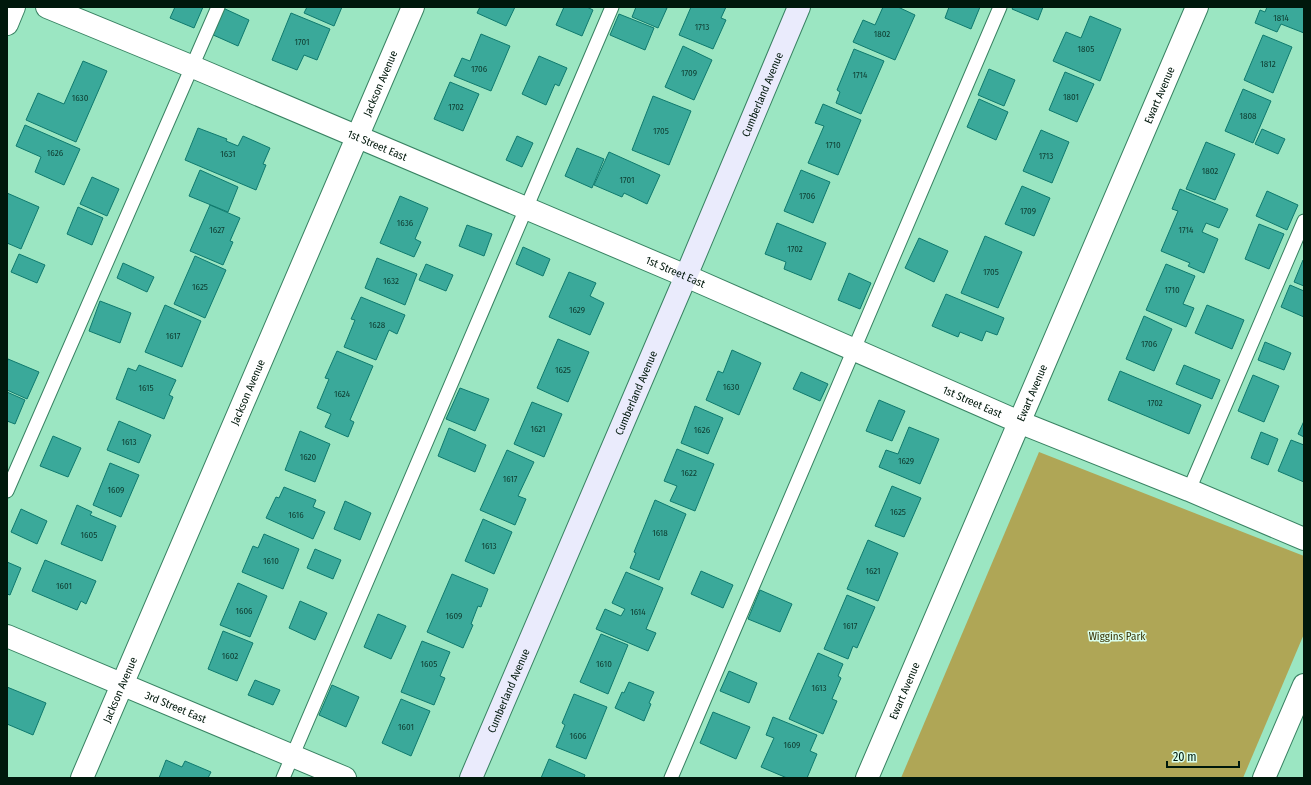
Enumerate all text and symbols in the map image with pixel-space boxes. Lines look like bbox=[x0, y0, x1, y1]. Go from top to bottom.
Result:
house number: 1814 bbox=[1273, 13, 1289, 23]
house number: 1713 bbox=[695, 22, 709, 32]
house number: 1802 bbox=[874, 29, 890, 39]
house number: 1701 bbox=[294, 37, 310, 47]
house number: 1805 bbox=[1078, 44, 1094, 54]
street label: Jackson Avenue bbox=[360, 48, 400, 118]
street label: Cumberland Avenue bbox=[739, 50, 786, 139]
house number: 1812 bbox=[1260, 59, 1276, 69]
house number: 1706 bbox=[471, 64, 488, 74]
street label: Ewart Avenue bbox=[1141, 64, 1177, 125]
house number: 1709 bbox=[681, 68, 697, 78]
house number: 1714 bbox=[853, 70, 868, 80]
house number: 1801 bbox=[1063, 92, 1079, 102]
house number: 1630 bbox=[72, 93, 89, 103]
house number: 1702 bbox=[448, 102, 464, 112]
house number: 1808 bbox=[1239, 111, 1257, 121]
house number: 1705 bbox=[653, 126, 669, 136]
street label: 1st Street East bbox=[345, 127, 409, 164]
house number: 1710 bbox=[825, 140, 841, 150]
house number: 1626 bbox=[47, 148, 64, 158]
house number: 1631 bbox=[220, 149, 236, 159]
house number: 1713 bbox=[1039, 151, 1053, 161]
house number: 1802 bbox=[1202, 166, 1218, 176]
house number: 1701 bbox=[619, 175, 635, 185]
house number: 1706 bbox=[799, 191, 816, 201]
house number: 1709 bbox=[1020, 206, 1036, 216]
house number: 1636 bbox=[397, 218, 414, 228]
house number: 1627 bbox=[209, 225, 225, 235]
house number: 1714 bbox=[1179, 225, 1194, 235]
house number: 1702 bbox=[787, 244, 803, 254]
street label: 1st Street East bbox=[644, 253, 708, 290]
house number: 1705 bbox=[983, 267, 999, 277]
house number: 1632 bbox=[383, 276, 399, 286]
house number: 1625 bbox=[192, 282, 208, 292]
house number: 1710 bbox=[1164, 285, 1180, 295]
house number: 1629 bbox=[569, 305, 585, 315]
house number: 1628 bbox=[369, 320, 386, 330]
house number: 1617 bbox=[166, 331, 181, 341]
house number: 1706 bbox=[1141, 339, 1158, 349]
street label: Cumberland Avenue bbox=[612, 349, 660, 437]
street label: Jackson Avenue bbox=[228, 357, 268, 427]
street label: Ewart Avenue bbox=[1014, 362, 1050, 423]
house number: 1625 bbox=[555, 365, 571, 375]
house number: 1630 bbox=[723, 382, 740, 392]
house number: 1615 bbox=[138, 383, 154, 393]
street label: 1st Street East bbox=[941, 383, 1004, 420]
house number: 1624 bbox=[334, 389, 351, 399]
house number: 1702 bbox=[1147, 398, 1163, 408]
house number: 1621 bbox=[530, 424, 546, 434]
house number: 1626 bbox=[694, 425, 711, 435]
house number: 1613 bbox=[121, 437, 137, 447]
house number: 1620 bbox=[300, 452, 317, 462]
house number: 1629 bbox=[898, 456, 914, 466]
house number: 1622 bbox=[681, 468, 697, 478]
house number: 1617 bbox=[503, 474, 518, 484]
house number: 1609 bbox=[108, 485, 124, 495]
house number: 1625 bbox=[890, 507, 906, 517]
house number: 1616 bbox=[288, 510, 304, 520]
house number: 1618 bbox=[652, 528, 668, 538]
house number: 1605 bbox=[81, 530, 97, 540]
house number: 1613 bbox=[481, 541, 497, 551]
house number: 1610 bbox=[263, 556, 279, 566]
house number: 1621 bbox=[865, 566, 881, 576]
house number: 1601 bbox=[56, 581, 72, 591]
house number: 1606 bbox=[235, 606, 253, 616]
house number: 1614 bbox=[630, 607, 646, 617]
house number: 1609 bbox=[446, 611, 462, 621]
house number: 1617 bbox=[843, 621, 858, 631]
park label: Wiggins Park bbox=[1089, 630, 1146, 643]
street label: Cumberland Avenue bbox=[485, 647, 532, 735]
house number: 1602 bbox=[222, 651, 238, 661]
street label: Jackson Avenue bbox=[100, 655, 140, 725]
house number: 1605 bbox=[421, 659, 437, 669]
house number: 1610 bbox=[596, 659, 612, 669]
street label: Ewart Avenue bbox=[886, 660, 922, 721]
house number: 1613 bbox=[811, 683, 827, 693]
street label: 3rd Street East bbox=[143, 688, 209, 726]
house number: 1601 bbox=[398, 722, 414, 732]
house number: 1606 bbox=[569, 731, 587, 741]
house number: 1609 bbox=[784, 740, 800, 750]
scale bar bbox=[1167, 743, 1239, 769]
text: 20 m bbox=[1173, 750, 1197, 764]

